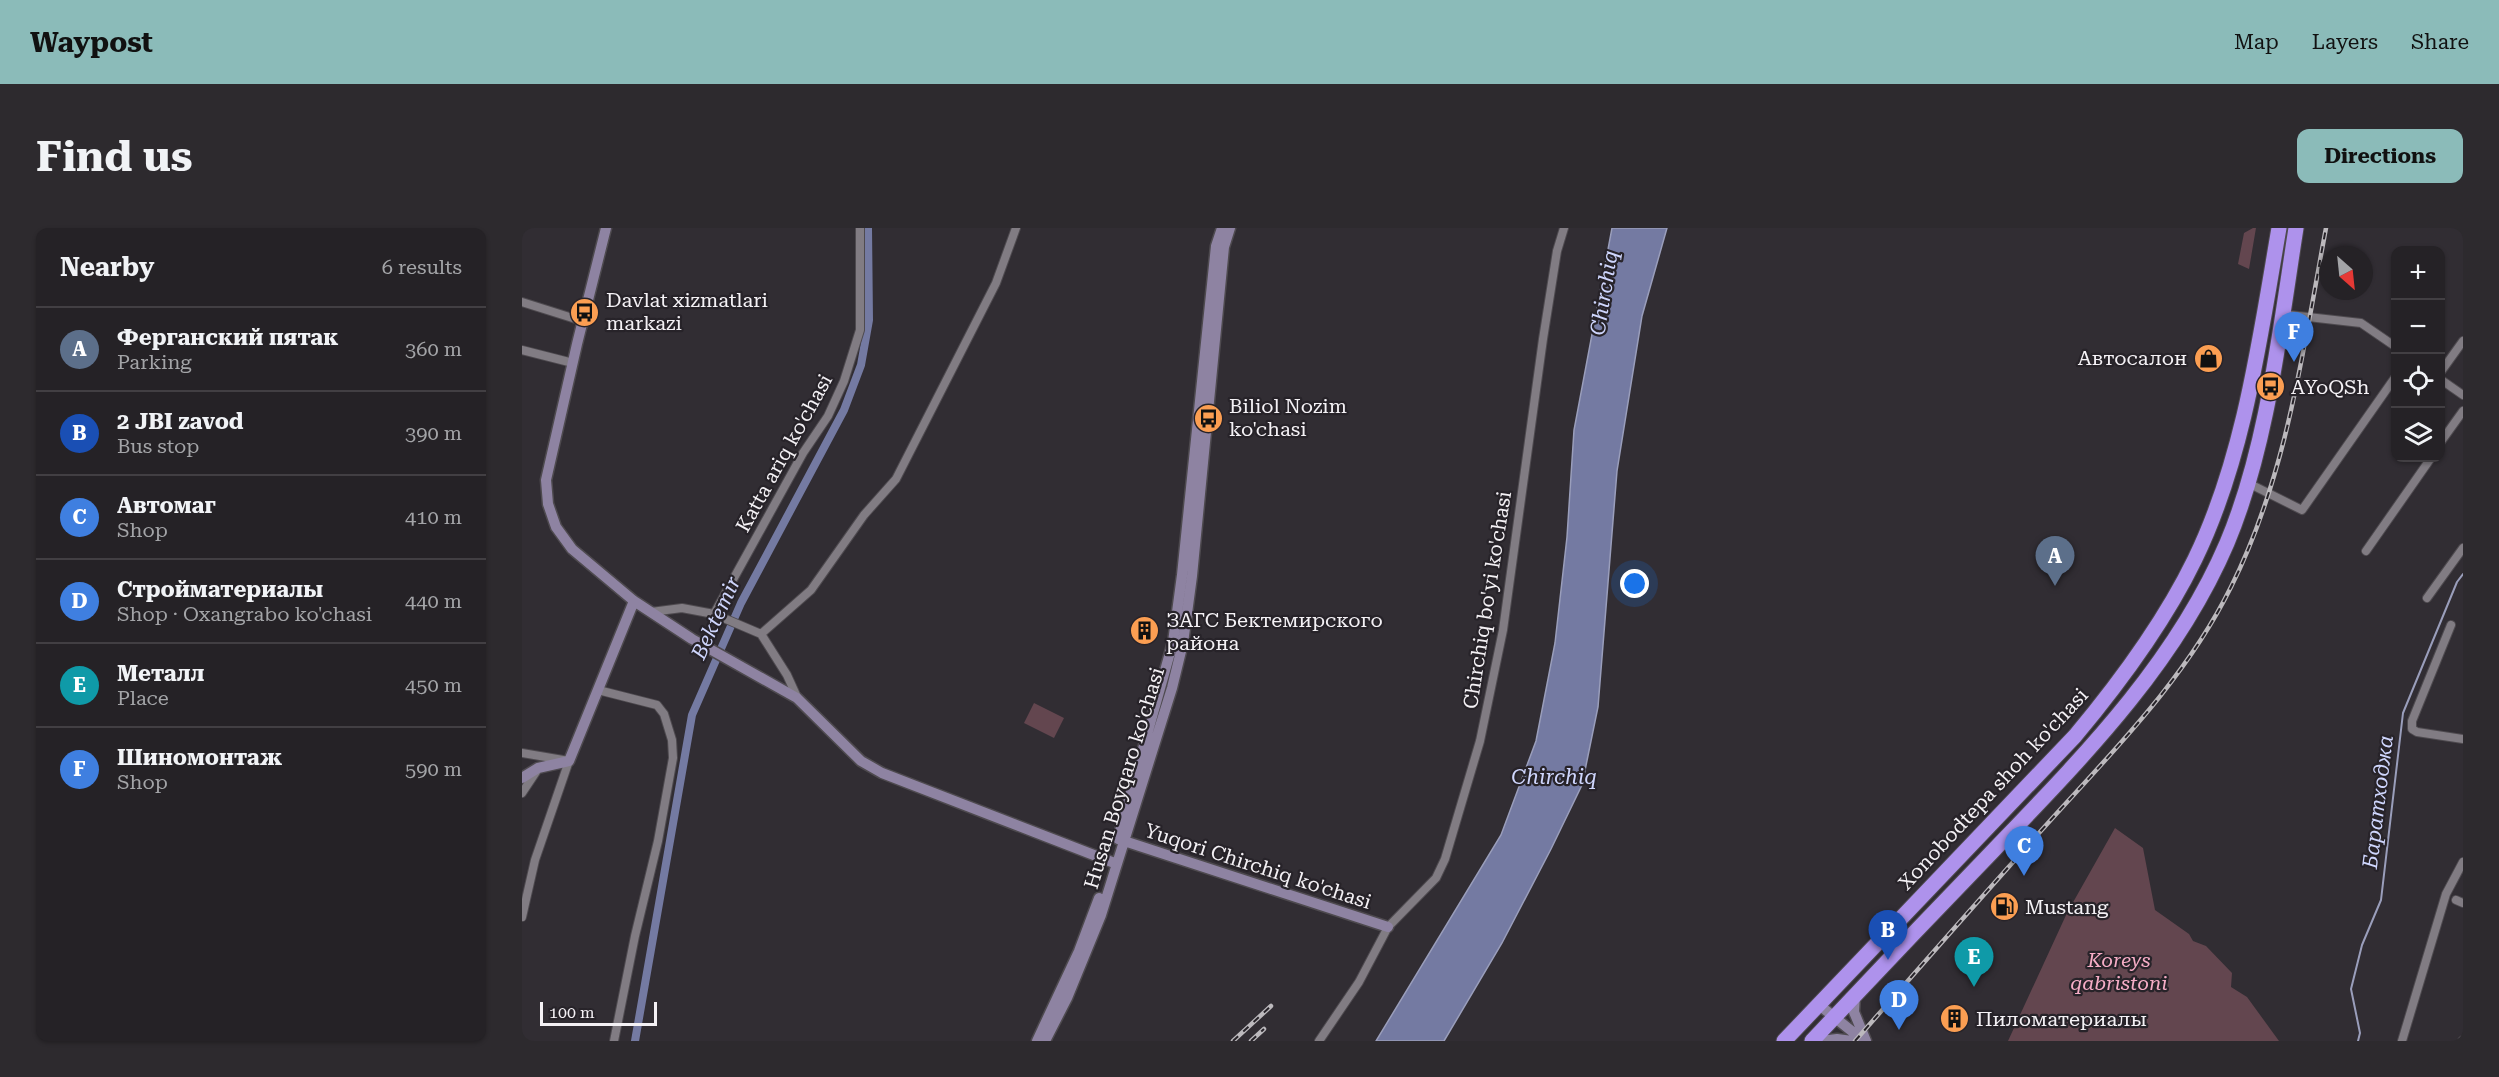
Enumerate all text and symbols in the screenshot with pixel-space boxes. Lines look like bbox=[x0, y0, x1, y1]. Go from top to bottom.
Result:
text: Waypost bbox=[30, 26, 153, 59]
text: Map bbox=[2234, 30, 2279, 54]
text: Layers bbox=[2312, 30, 2378, 54]
text: Share bbox=[2411, 30, 2469, 54]
button: Directions bbox=[2297, 129, 2463, 183]
text: Find us bbox=[36, 132, 193, 181]
north arrow bbox=[2319, 246, 2373, 300]
map controls bbox=[2391, 246, 2445, 462]
button: + bbox=[2391, 246, 2445, 300]
water label: Chirchiq bbox=[1585, 249, 1623, 337]
text: Nearby bbox=[60, 252, 154, 282]
text: 6 results bbox=[382, 255, 462, 279]
place label: Davlat xizmatlari markazi bbox=[606, 288, 768, 335]
bus stop icon: Davlat xizmatlari markazi bbox=[569, 296, 601, 328]
button: − bbox=[2391, 300, 2445, 354]
pin: F bbox=[2274, 312, 2314, 362]
text: Ферганский пятак bbox=[117, 325, 338, 350]
text: A bbox=[72, 337, 87, 361]
text: 360 m bbox=[405, 337, 462, 361]
shop icon: Автосалон bbox=[2192, 342, 2224, 374]
place label: Автосалон bbox=[2078, 346, 2187, 370]
text: Parking bbox=[117, 350, 192, 374]
button: locate bbox=[2391, 354, 2445, 408]
street label: Katta ariq ko'chasi bbox=[731, 370, 837, 536]
bus stop icon: AYoQSh bbox=[2254, 371, 2286, 403]
place label: AYoQSh bbox=[2291, 375, 2370, 399]
place label: Biliol Nozim ko'chasi bbox=[1229, 394, 1347, 441]
bus stop icon: Biliol Nozim ko'chasi bbox=[1192, 402, 1224, 434]
button: layers bbox=[2391, 408, 2445, 462]
text: 2 JBI zavod bbox=[117, 409, 244, 434]
text: B bbox=[72, 421, 87, 445]
text: 390 m bbox=[405, 421, 462, 445]
text: Bus stop bbox=[117, 434, 199, 458]
street label: Chirchiq bo'yi ko'chasi bbox=[1458, 489, 1516, 711]
text: Автомаг bbox=[117, 493, 216, 518]
text: C bbox=[73, 505, 87, 529]
text: 410 m bbox=[405, 505, 462, 529]
text: Shop bbox=[117, 518, 168, 542]
pin: A bbox=[2036, 536, 2074, 586]
your location bbox=[1620, 569, 1649, 598]
water label: Bektemir bbox=[686, 573, 746, 664]
text: Стройматериалы bbox=[117, 577, 323, 602]
text: D bbox=[71, 589, 88, 613]
text: 440 m bbox=[405, 589, 462, 613]
text: Shop · Oxangrabo ko'chasi bbox=[117, 602, 372, 626]
place label: ЗАГС Бектемирского района bbox=[1166, 608, 1383, 655]
building icon: ЗАГС Бектемирского района bbox=[1129, 615, 1161, 647]
text: Металл bbox=[117, 661, 204, 686]
street label: Husan Boyqaro ko'chasi bbox=[1079, 664, 1169, 892]
text: E bbox=[73, 673, 86, 697]
text: 450 m bbox=[405, 673, 462, 697]
street label: Xonobodtepa shoh ko'chasi bbox=[1893, 683, 2093, 895]
text: Place bbox=[117, 686, 169, 710]
water label: Баратходжа bbox=[2358, 734, 2398, 871]
text: Шиномонтаж bbox=[117, 745, 282, 770]
text: F bbox=[73, 757, 86, 781]
text: 590 m bbox=[405, 757, 462, 781]
water label: Chirchiq bbox=[1511, 765, 1597, 789]
text: Shop bbox=[117, 770, 168, 794]
street label: Yuqori Chirchiq ko'chasi bbox=[1142, 818, 1374, 914]
pin: C bbox=[2004, 826, 2044, 876]
fuel station icon: Mustang bbox=[1988, 891, 2020, 923]
place label: Mustang bbox=[2025, 895, 2109, 919]
pin: B bbox=[1868, 910, 1908, 960]
pin: E bbox=[1954, 938, 1994, 987]
park label: Koreys qabristoni bbox=[2070, 948, 2168, 995]
pin: D bbox=[1880, 980, 1918, 1030]
scale bar bbox=[540, 999, 657, 1026]
text: 100 m bbox=[549, 1003, 595, 1022]
building icon: Пиломатериалы bbox=[1939, 1003, 1971, 1035]
place label: Пиломатериалы bbox=[1976, 1007, 2147, 1031]

